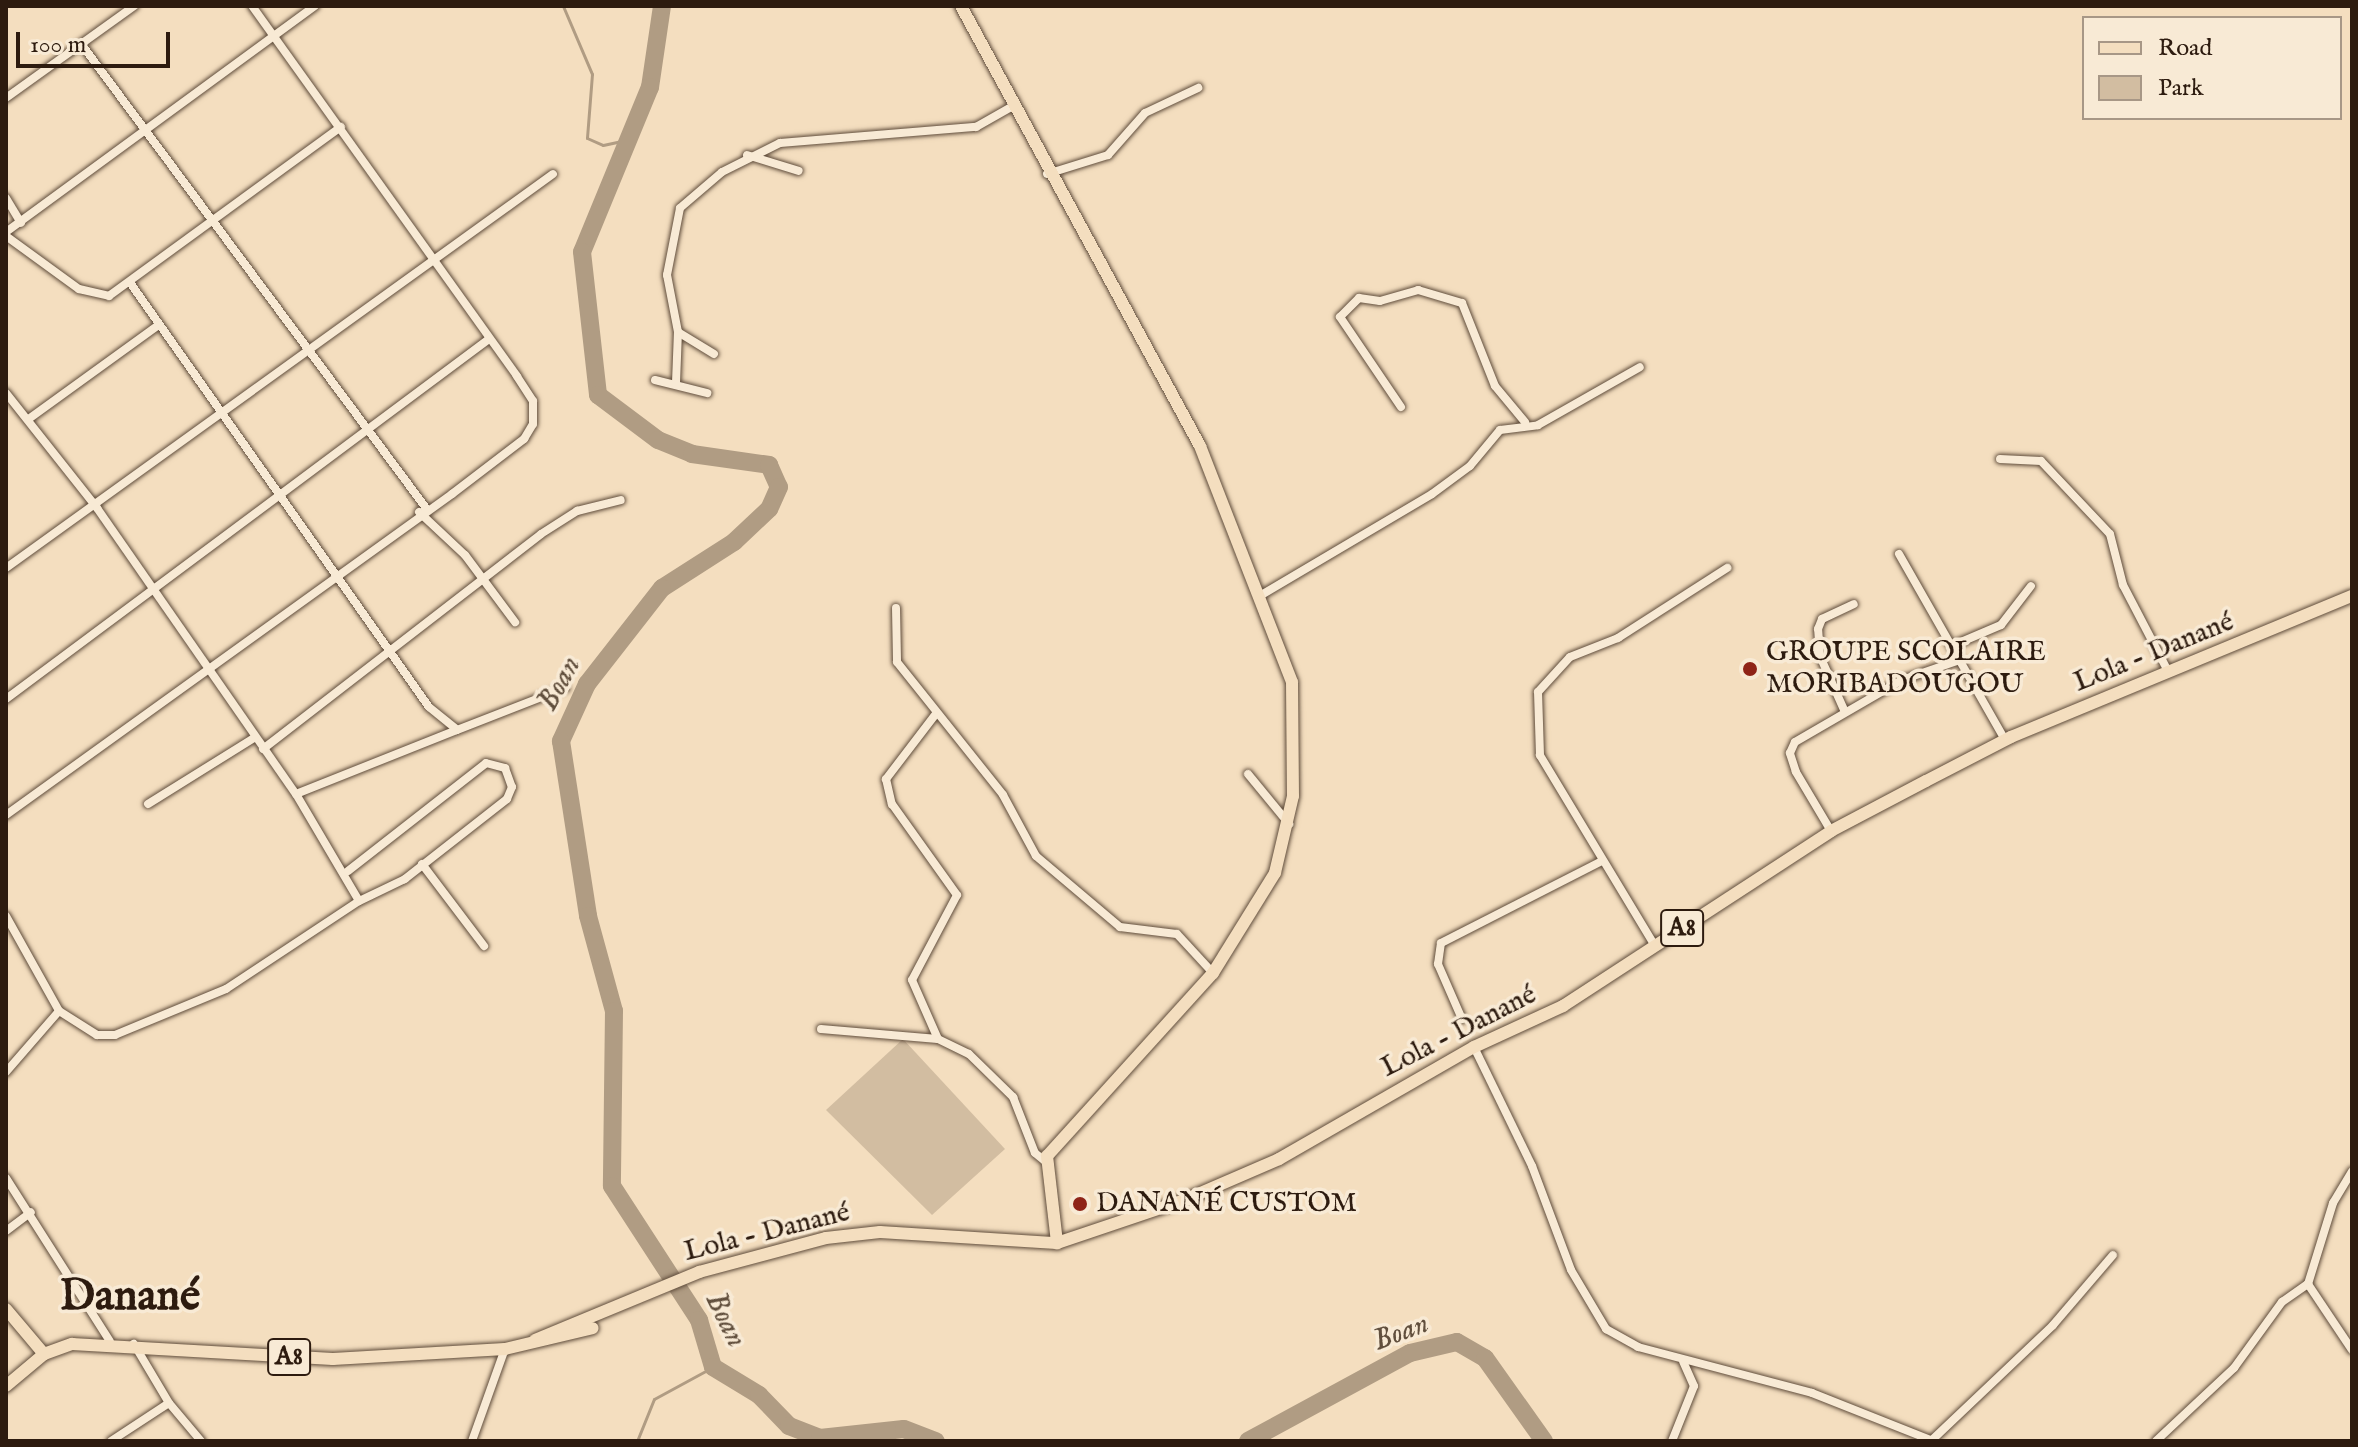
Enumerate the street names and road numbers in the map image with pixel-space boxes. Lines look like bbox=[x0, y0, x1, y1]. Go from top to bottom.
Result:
street label: Lola - Danané bbox=[2069, 606, 2239, 700]
road number: A8 bbox=[1660, 906, 1704, 950]
street label: Lola - Danané bbox=[1376, 979, 1542, 1085]
street label: Lola - Danané bbox=[681, 1196, 853, 1270]
road number: A8 bbox=[267, 1335, 311, 1379]

